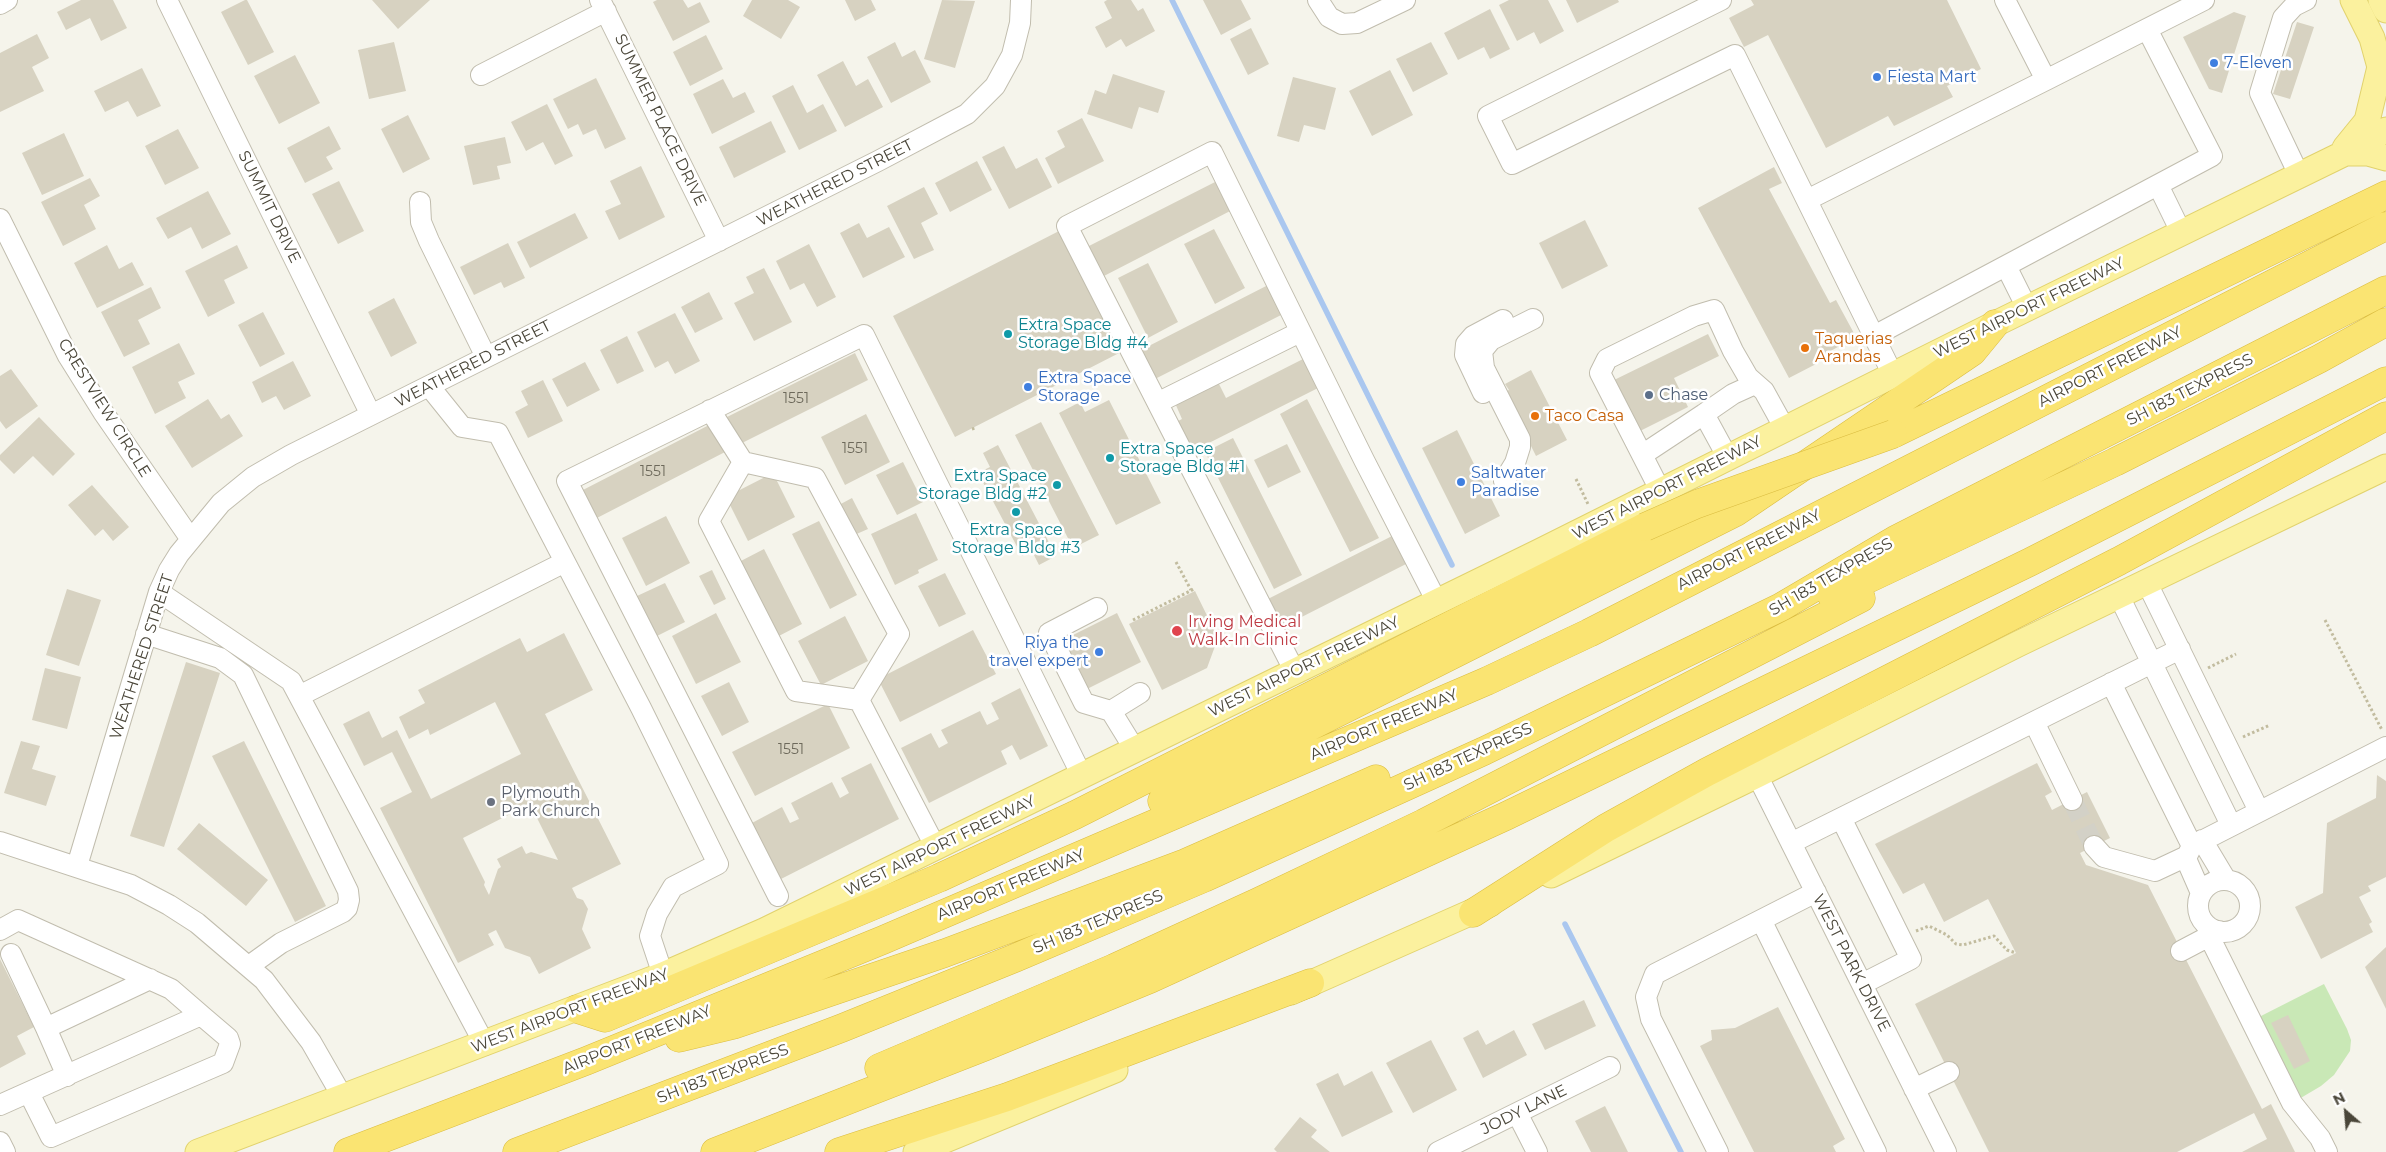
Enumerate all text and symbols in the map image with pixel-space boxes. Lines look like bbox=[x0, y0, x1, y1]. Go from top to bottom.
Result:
street label: SUMMER PLACE DRIVE bbox=[610, 31, 710, 209]
place label: 7-Eleven bbox=[2224, 53, 2292, 73]
marker: 7-Eleven bbox=[2208, 57, 2220, 69]
place label: Fiesta Mart bbox=[1887, 67, 1977, 87]
marker: Fiesta Mart bbox=[1871, 71, 1883, 83]
street label: WEATHERED STREET bbox=[754, 135, 916, 231]
street label: SUMMIT DRIVE bbox=[234, 148, 304, 266]
street label: WEST AIRPORT FREEWAY bbox=[1930, 253, 2128, 363]
place label: Extra Space Storage Bldg #4 bbox=[1018, 315, 1148, 353]
street label: WEATHERED STREET bbox=[392, 316, 554, 412]
street label: AIRPORT FREEWAY bbox=[2035, 322, 2185, 412]
marker: Extra Space Storage Bldg #4 bbox=[1002, 328, 1014, 340]
place label: Taquerias Arandas bbox=[1815, 329, 1892, 367]
street label: CRESTVIEW CIRCLE bbox=[53, 335, 155, 481]
marker: Taquerias Arandas bbox=[1799, 342, 1811, 354]
street label: SH 183 TEXPRESS bbox=[2124, 350, 2256, 430]
place label: Extra Space Storage bbox=[1038, 368, 1132, 406]
marker: Extra Space Storage bbox=[1022, 381, 1034, 393]
place label: Chase bbox=[1659, 385, 1708, 405]
marker: Chase bbox=[1643, 389, 1655, 401]
house number: 1551 bbox=[783, 391, 809, 407]
place label: Taco Casa bbox=[1545, 406, 1624, 426]
marker: Taco Casa bbox=[1529, 410, 1541, 422]
street label: WEST AIRPORT FREEWAY bbox=[1569, 432, 1765, 544]
place label: Extra Space Storage Bldg #1 bbox=[1120, 439, 1245, 477]
house number: 1551 bbox=[842, 441, 868, 457]
marker: Extra Space Storage Bldg #1 bbox=[1104, 452, 1116, 464]
place label: Saltwater Paradise bbox=[1471, 463, 1546, 501]
house number: 1551 bbox=[640, 464, 666, 480]
place label: Extra Space Storage Bldg #2 bbox=[918, 466, 1047, 504]
marker: Saltwater Paradise bbox=[1455, 476, 1467, 488]
marker: Extra Space Storage Bldg #2 bbox=[1051, 479, 1063, 491]
street label: AIRPORT FREEWAY bbox=[1674, 505, 1824, 595]
marker: Extra Space Storage Bldg #3 bbox=[1010, 506, 1022, 518]
place label: Extra Space Storage Bldg #3 bbox=[952, 520, 1080, 558]
street label: SH 183 TEXPRESS bbox=[1766, 534, 1896, 620]
street label: WEATHERED STREET bbox=[106, 572, 178, 742]
place label: Irving Medical Walk-In Clinic bbox=[1188, 612, 1301, 650]
street label: WEST AIRPORT FREEWAY bbox=[1205, 612, 1403, 722]
marker: Irving Medical Walk-In Clinic bbox=[1170, 624, 1184, 638]
place label: Riya the travel expert bbox=[989, 633, 1089, 671]
marker: Riya the travel expert bbox=[1093, 646, 1105, 658]
street label: AIRPORT FREEWAY bbox=[1307, 685, 1461, 765]
street label: SH 183 TEXPRESS bbox=[1401, 719, 1535, 795]
house number: 1551 bbox=[778, 742, 804, 758]
place label: Plymouth Park Church bbox=[501, 783, 601, 821]
street label: WEST AIRPORT FREEWAY bbox=[841, 791, 1039, 901]
marker: Plymouth Park Church bbox=[485, 796, 497, 808]
street label: AIRPORT FREEWAY bbox=[934, 845, 1088, 925]
street label: SH 183 TEXPRESS bbox=[1030, 886, 1166, 958]
street label: WEST PARK DRIVE bbox=[1808, 891, 1894, 1035]
street label: WEST AIRPORT FREEWAY bbox=[469, 964, 671, 1058]
street label: AIRPORT FREEWAY bbox=[560, 1001, 714, 1079]
street label: SH 183 TEXPRESS bbox=[654, 1040, 792, 1108]
street label: JODY LANE bbox=[1478, 1081, 1570, 1139]
north arrow bbox=[2321, 1087, 2371, 1137]
text: N bbox=[2330, 1088, 2348, 1109]

